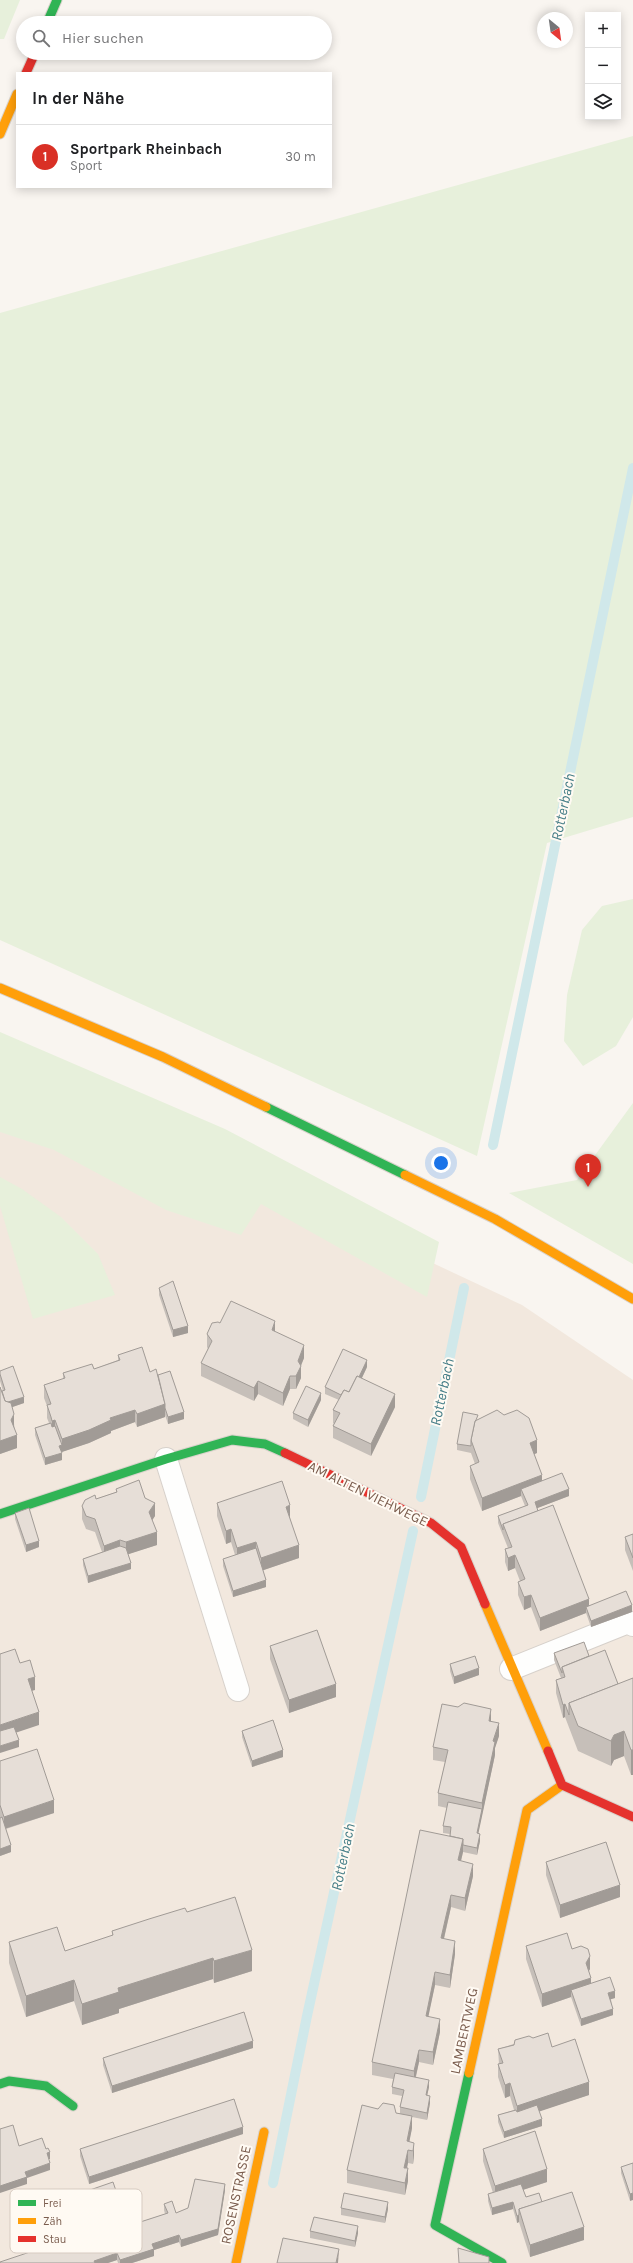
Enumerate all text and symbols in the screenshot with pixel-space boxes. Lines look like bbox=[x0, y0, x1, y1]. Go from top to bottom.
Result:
north arrow bbox=[537, 12, 573, 48]
map controls bbox=[585, 12, 621, 120]
button: + bbox=[585, 12, 621, 48]
search box bbox=[16, 16, 332, 60]
icon: search bbox=[30, 27, 52, 49]
text: Hier suchen bbox=[62, 29, 144, 47]
button: − bbox=[585, 48, 621, 84]
button: layers bbox=[585, 84, 621, 120]
text: In der Nähe bbox=[32, 88, 124, 108]
text: Sportpark Rheinbach bbox=[70, 140, 222, 158]
text: 1 bbox=[43, 149, 47, 164]
text: 30 m bbox=[285, 149, 316, 164]
text: Sport bbox=[70, 158, 102, 173]
water label: Rotterbach bbox=[547, 772, 579, 842]
your location bbox=[431, 1153, 451, 1173]
pin: 1 bbox=[575, 1154, 601, 1187]
water label: Rotterbach bbox=[426, 1357, 458, 1427]
street label: AM ALTEN VIEHWEGE bbox=[305, 1458, 431, 1530]
water label: Rotterbach bbox=[327, 1822, 359, 1892]
street label: LAMBERTWEG bbox=[447, 1986, 481, 2076]
street label: ROSENSTRASSE bbox=[217, 2144, 255, 2246]
legend bbox=[10, 2189, 142, 2253]
text: Frei bbox=[43, 2197, 62, 2210]
text: Zäh bbox=[43, 2215, 62, 2228]
text: Stau bbox=[43, 2233, 67, 2246]

